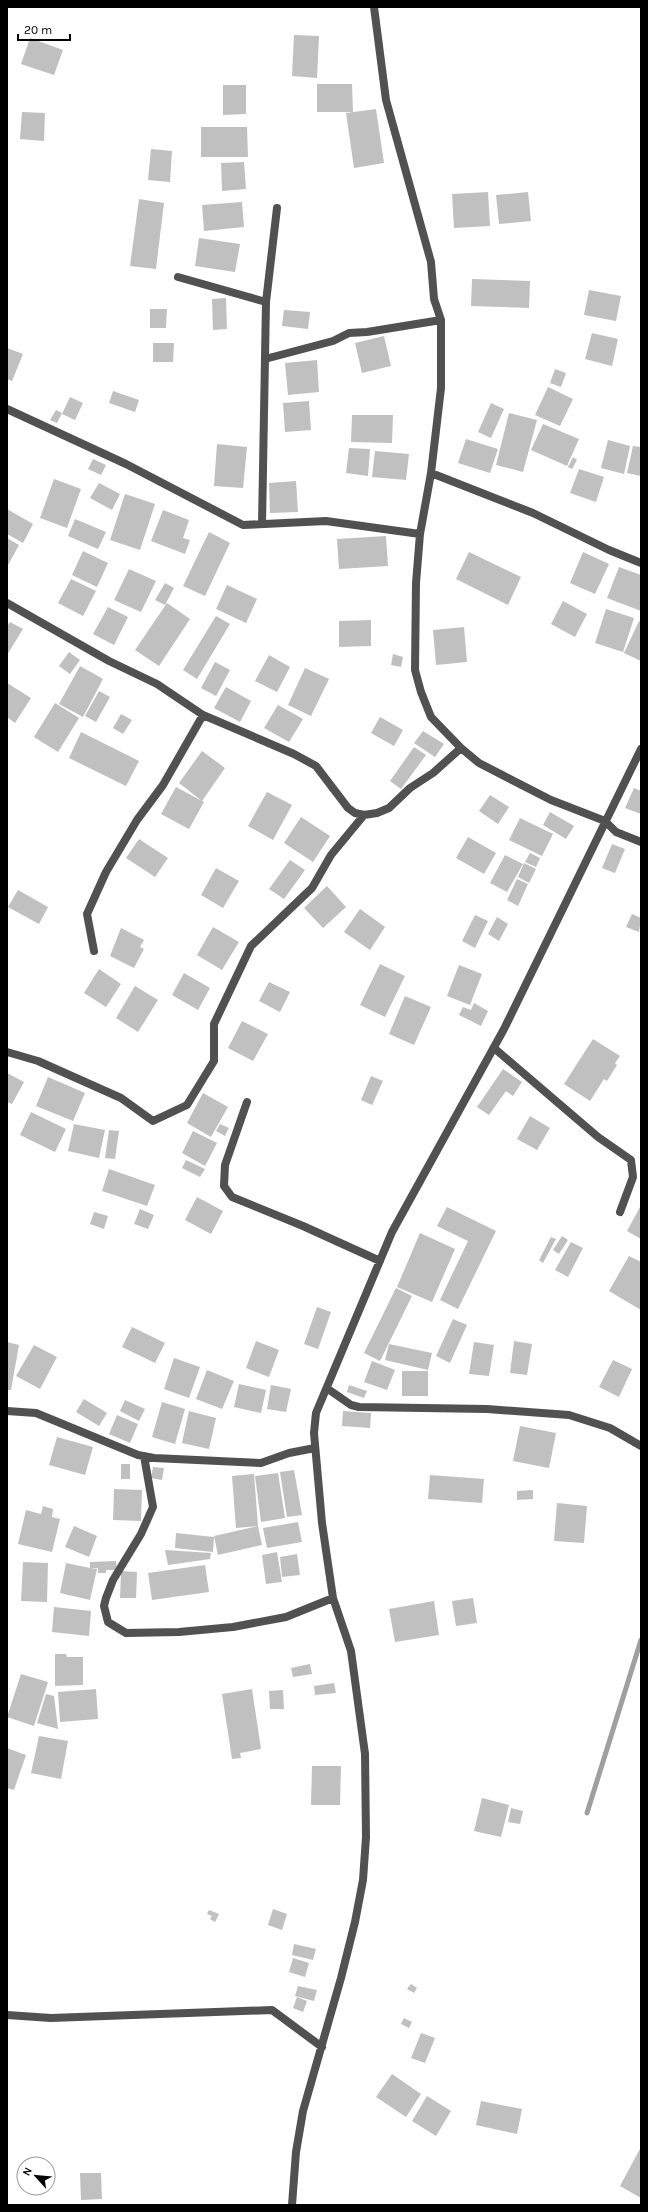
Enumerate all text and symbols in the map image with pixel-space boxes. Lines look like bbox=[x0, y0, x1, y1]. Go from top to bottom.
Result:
scale bar bbox=[18, 16, 70, 42]
text: 20 m bbox=[24, 23, 52, 37]
north arrow bbox=[16, 2156, 56, 2196]
text: N bbox=[20, 2165, 35, 2178]

